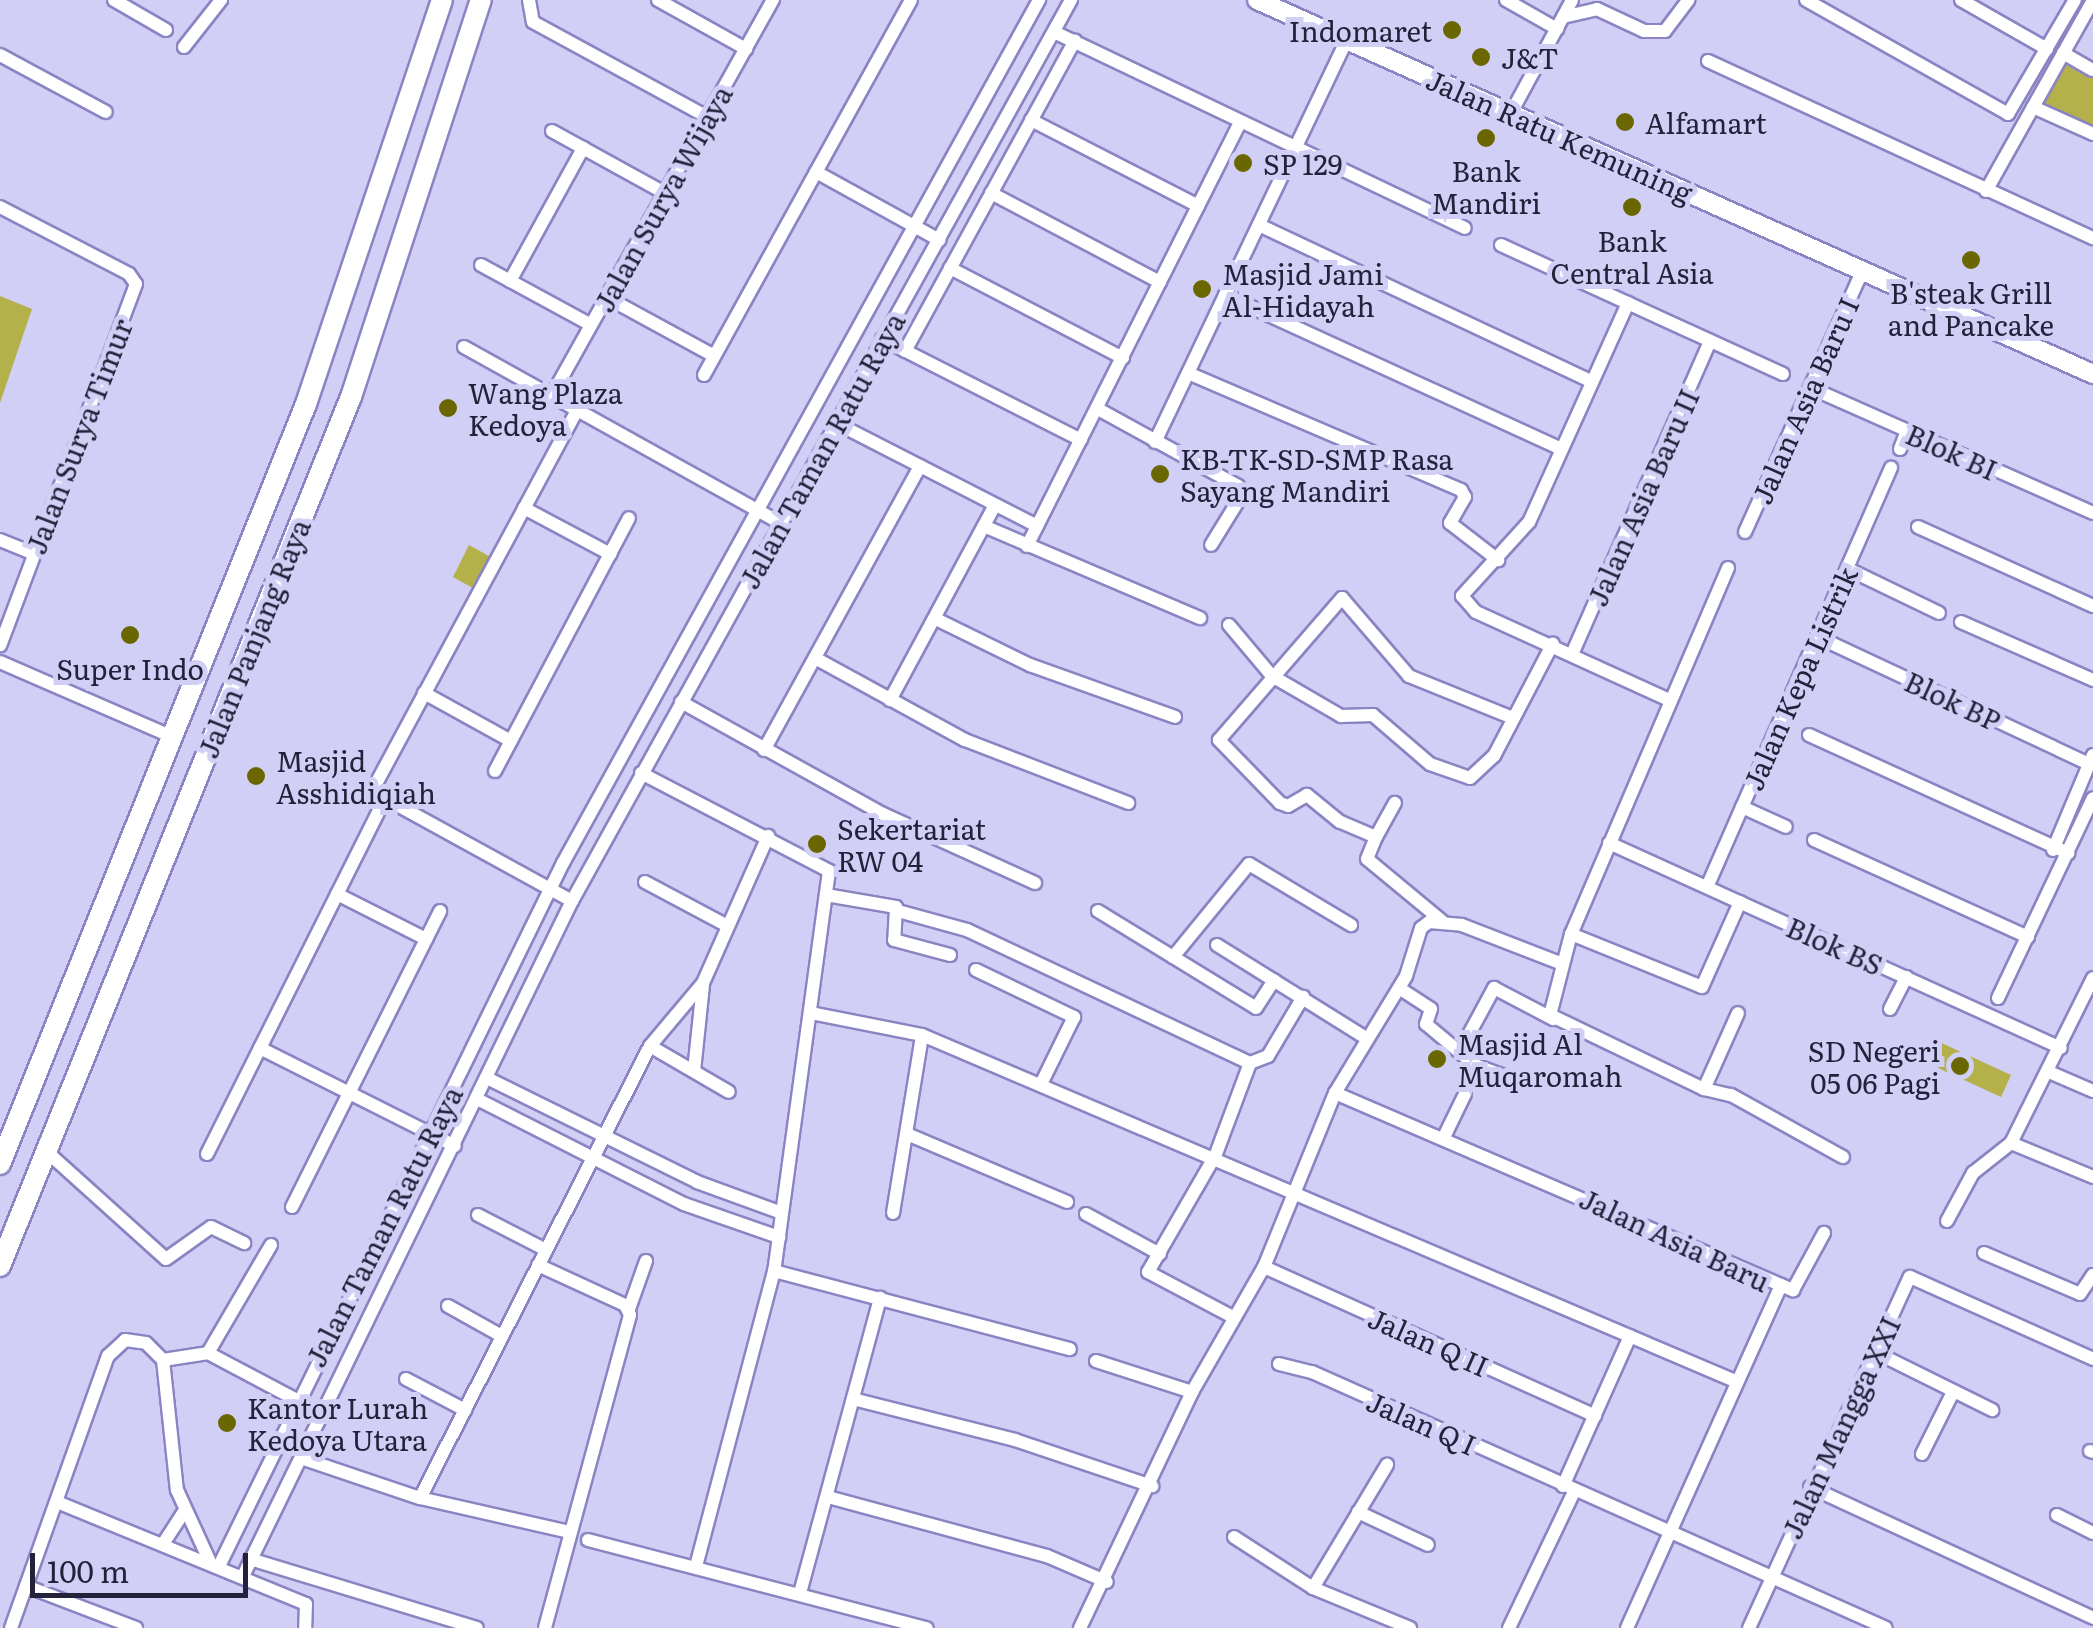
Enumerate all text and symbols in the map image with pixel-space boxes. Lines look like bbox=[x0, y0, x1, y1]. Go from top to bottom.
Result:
place label: Indomaret bbox=[1289, 13, 1432, 47]
marker: Indomaret bbox=[1441, 19, 1463, 41]
place label: J&T bbox=[1501, 40, 1559, 74]
marker: J&T bbox=[1470, 46, 1492, 68]
street label: Jalan Ratu Kemuning bbox=[1422, 61, 1698, 209]
street label: Jalan Surya Wijaya bbox=[586, 79, 738, 317]
place label: Alfamart bbox=[1645, 105, 1767, 139]
marker: Alfamart bbox=[1614, 111, 1636, 133]
marker: Bank Mandiri bbox=[1475, 127, 1497, 149]
place label: SP 129 bbox=[1263, 146, 1342, 180]
marker: SP 129 bbox=[1232, 152, 1254, 174]
place label: Bank Mandiri bbox=[1431, 153, 1541, 219]
marker: Bank Central Asia bbox=[1621, 196, 1643, 218]
place label: Bank Central Asia bbox=[1550, 223, 1714, 289]
marker: B'steak Grill and Pancake bbox=[1960, 249, 1982, 271]
place label: Masjid Jami Al-Hidayah bbox=[1222, 256, 1383, 322]
place label: B'steak Grill and Pancake bbox=[1888, 275, 2054, 341]
marker: Masjid Jami Al-Hidayah bbox=[1191, 278, 1213, 300]
street label: Jalan Asia Baru I bbox=[1743, 292, 1865, 508]
street label: Jalan Taman Ratu Raya bbox=[731, 306, 911, 594]
street label: Jalan Surya Timur bbox=[18, 314, 138, 558]
place label: Wang Plaza Kedoya bbox=[468, 375, 623, 441]
street label: Jalan Asia Baru II bbox=[1579, 383, 1705, 611]
marker: Wang Plaza Kedoya bbox=[437, 397, 459, 419]
street label: Blok BI bbox=[1901, 416, 2003, 486]
place label: KB-TK-SD-SMP Rasa Sayang Mandiri bbox=[1180, 441, 1453, 507]
marker: KB-TK-SD-SMP Rasa Sayang Mandiri bbox=[1149, 463, 1171, 485]
street label: Jalan Panjang Raya bbox=[190, 514, 316, 762]
street label: Jalan Kepa Listrik bbox=[1735, 561, 1863, 795]
marker: Super Indo bbox=[119, 624, 141, 646]
place label: Super Indo bbox=[56, 651, 204, 685]
street label: Blok BP bbox=[1900, 663, 2006, 737]
place label: Masjid Asshidiqiah bbox=[276, 743, 436, 809]
marker: Masjid Asshidiqiah bbox=[245, 765, 267, 787]
place label: Sekertariat RW 04 bbox=[837, 811, 986, 877]
marker: Sekertariat RW 04 bbox=[806, 833, 828, 855]
street label: Blok BS bbox=[1782, 909, 1888, 981]
place label: Masjid Al Muqaromah bbox=[1457, 1026, 1623, 1092]
place label: SD Negeri 05 06 Pagi bbox=[1808, 1033, 1940, 1099]
marker: Masjid Al Muqaromah bbox=[1426, 1048, 1448, 1070]
marker: SD Negeri 05 06 Pagi bbox=[1949, 1055, 1971, 1077]
street label: Jalan Taman Ratu Raya bbox=[298, 1080, 468, 1372]
street label: Jalan Asia Baru bbox=[1575, 1180, 1775, 1298]
street label: Jalan Q II bbox=[1364, 1300, 1494, 1382]
street label: Jalan Mangga XXI bbox=[1774, 1310, 1906, 1544]
street label: Jalan Q I bbox=[1362, 1383, 1482, 1461]
place label: Kantor Lurah Kedoya Utara bbox=[247, 1390, 428, 1456]
marker: Kantor Lurah Kedoya Utara bbox=[216, 1412, 238, 1434]
scale bar bbox=[35, 1533, 252, 1595]
text: 100 m bbox=[47, 1548, 129, 1592]

